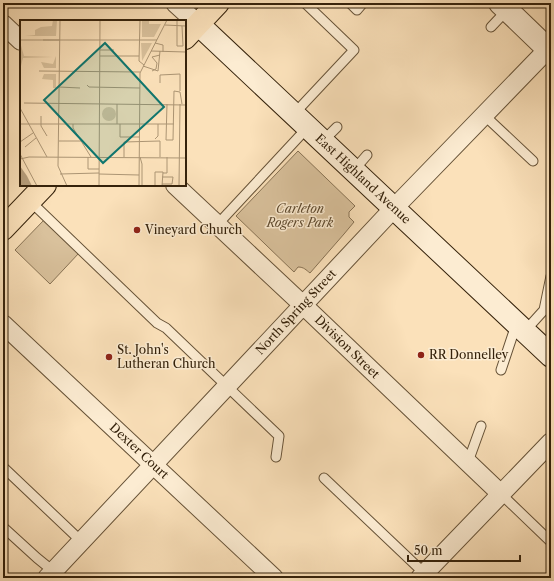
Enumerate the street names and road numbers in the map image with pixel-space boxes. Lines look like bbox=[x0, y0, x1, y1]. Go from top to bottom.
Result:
street label: East Highland Avenue bbox=[312, 131, 414, 227]
street label: North Spring Street bbox=[252, 265, 340, 357]
street label: Division Street bbox=[312, 312, 383, 382]
street label: Dexter Court bbox=[107, 419, 173, 482]

